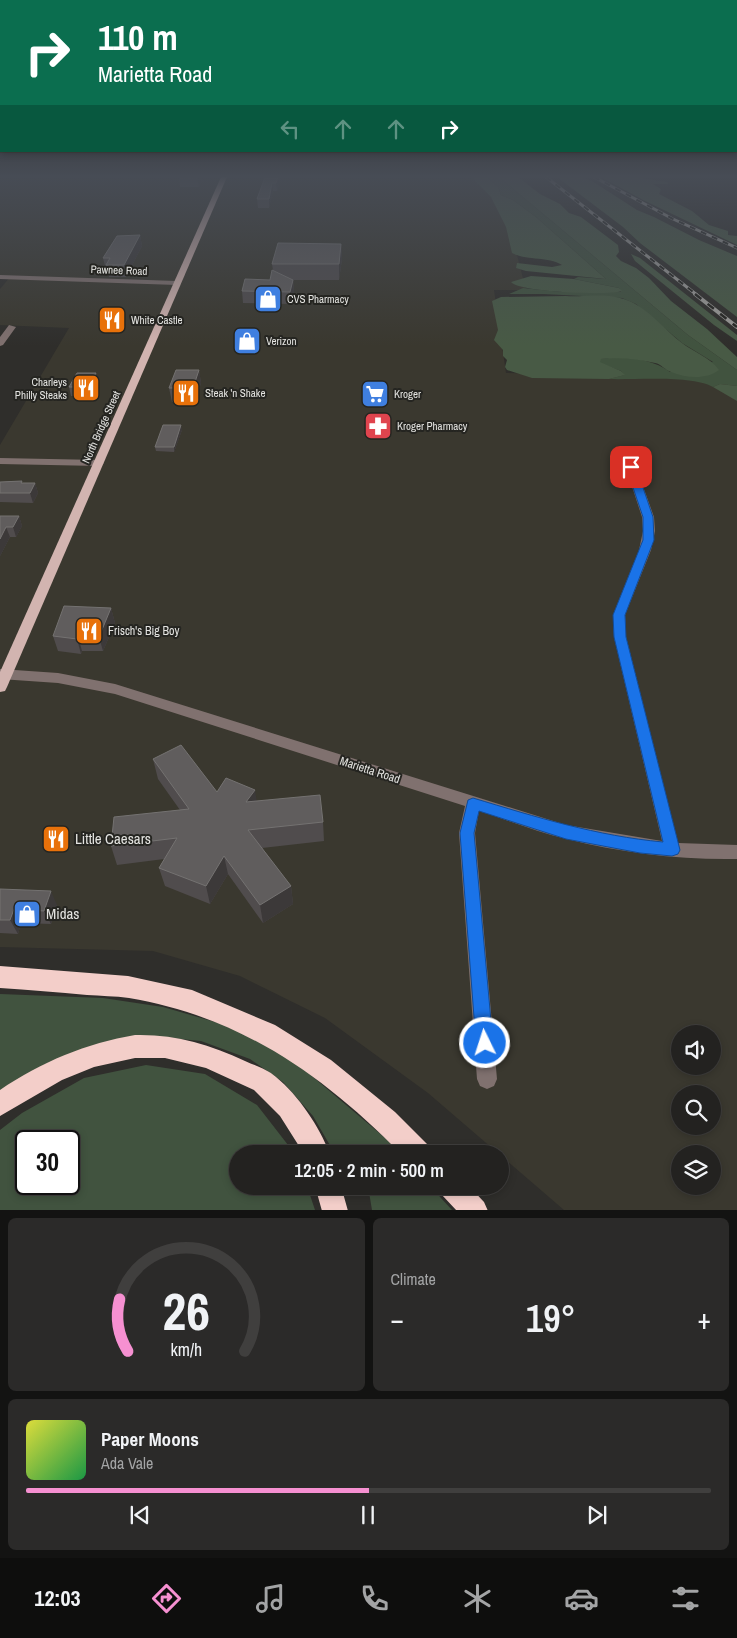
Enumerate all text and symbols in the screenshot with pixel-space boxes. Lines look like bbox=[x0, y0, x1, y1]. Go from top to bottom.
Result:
text: 110 m bbox=[98, 14, 178, 61]
icon: right bbox=[15, 20, 80, 85]
text: Marietta Road bbox=[98, 59, 212, 89]
icon: left bbox=[276, 115, 304, 143]
icon: ahead bbox=[329, 115, 357, 143]
icon: ahead bbox=[382, 115, 410, 143]
icon: right bbox=[435, 115, 463, 143]
street label: Pawnee Road bbox=[90, 262, 148, 278]
shop icon: CVS Pharmacy bbox=[253, 284, 283, 314]
place label: CVS Pharmacy bbox=[287, 292, 349, 306]
restaurant icon: White Castle bbox=[97, 305, 127, 335]
place label: White Castle bbox=[131, 313, 183, 327]
shop icon: Verizon bbox=[232, 326, 262, 356]
place label: Verizon bbox=[266, 334, 297, 348]
restaurant icon: Charleys Philly Steaks bbox=[71, 373, 101, 403]
place label: Charleys Philly Steaks bbox=[15, 375, 67, 402]
restaurant icon: Steak 'n Shake bbox=[171, 378, 201, 408]
supermarket icon: Kroger bbox=[360, 379, 390, 409]
place label: Steak 'n Shake bbox=[205, 386, 265, 400]
place label: Kroger bbox=[394, 387, 421, 401]
street label: North Bridge Street bbox=[79, 388, 123, 465]
pharmacy icon: Kroger Pharmacy bbox=[363, 411, 393, 441]
place label: Kroger Pharmacy bbox=[397, 419, 468, 433]
pin bbox=[610, 446, 652, 488]
icon: arrive bbox=[617, 453, 645, 481]
restaurant icon: Frisch's Big Boy bbox=[74, 616, 104, 646]
place label: Frisch's Big Boy bbox=[108, 623, 179, 639]
street label: Marietta Road bbox=[338, 753, 402, 787]
restaurant icon: Little Caesars bbox=[41, 824, 71, 854]
place label: Little Caesars bbox=[75, 828, 151, 849]
shop icon: Midas bbox=[12, 899, 42, 929]
place label: Midas bbox=[46, 903, 80, 924]
position arrow bbox=[458, 1016, 510, 1068]
map controls bbox=[671, 1025, 721, 1195]
button: sound bbox=[671, 1025, 721, 1075]
button: search bbox=[671, 1085, 721, 1135]
speed limit sign: 30 bbox=[15, 1130, 80, 1195]
button: layers bbox=[671, 1145, 721, 1195]
text: 12:05 · 2 min · 500 m bbox=[294, 1157, 444, 1183]
text: Climate bbox=[391, 1268, 436, 1290]
text: 26 bbox=[163, 1276, 210, 1346]
text: 19° bbox=[526, 1293, 576, 1344]
text: − bbox=[391, 1300, 404, 1338]
text: + bbox=[698, 1300, 711, 1338]
text: km/h bbox=[170, 1338, 202, 1362]
text: Paper Moons bbox=[101, 1426, 199, 1452]
text: Ada Vale bbox=[101, 1452, 153, 1474]
icon: previous bbox=[126, 1501, 154, 1529]
icon: pause bbox=[354, 1501, 382, 1529]
icon: next bbox=[583, 1501, 611, 1529]
icon: directions bbox=[149, 1581, 184, 1616]
icon: music bbox=[253, 1581, 288, 1616]
icon: phone bbox=[357, 1581, 392, 1616]
icon: climate bbox=[460, 1581, 495, 1616]
icon: car bbox=[564, 1581, 599, 1616]
icon: filters bbox=[668, 1581, 703, 1616]
text: 12:03 bbox=[34, 1583, 80, 1613]

